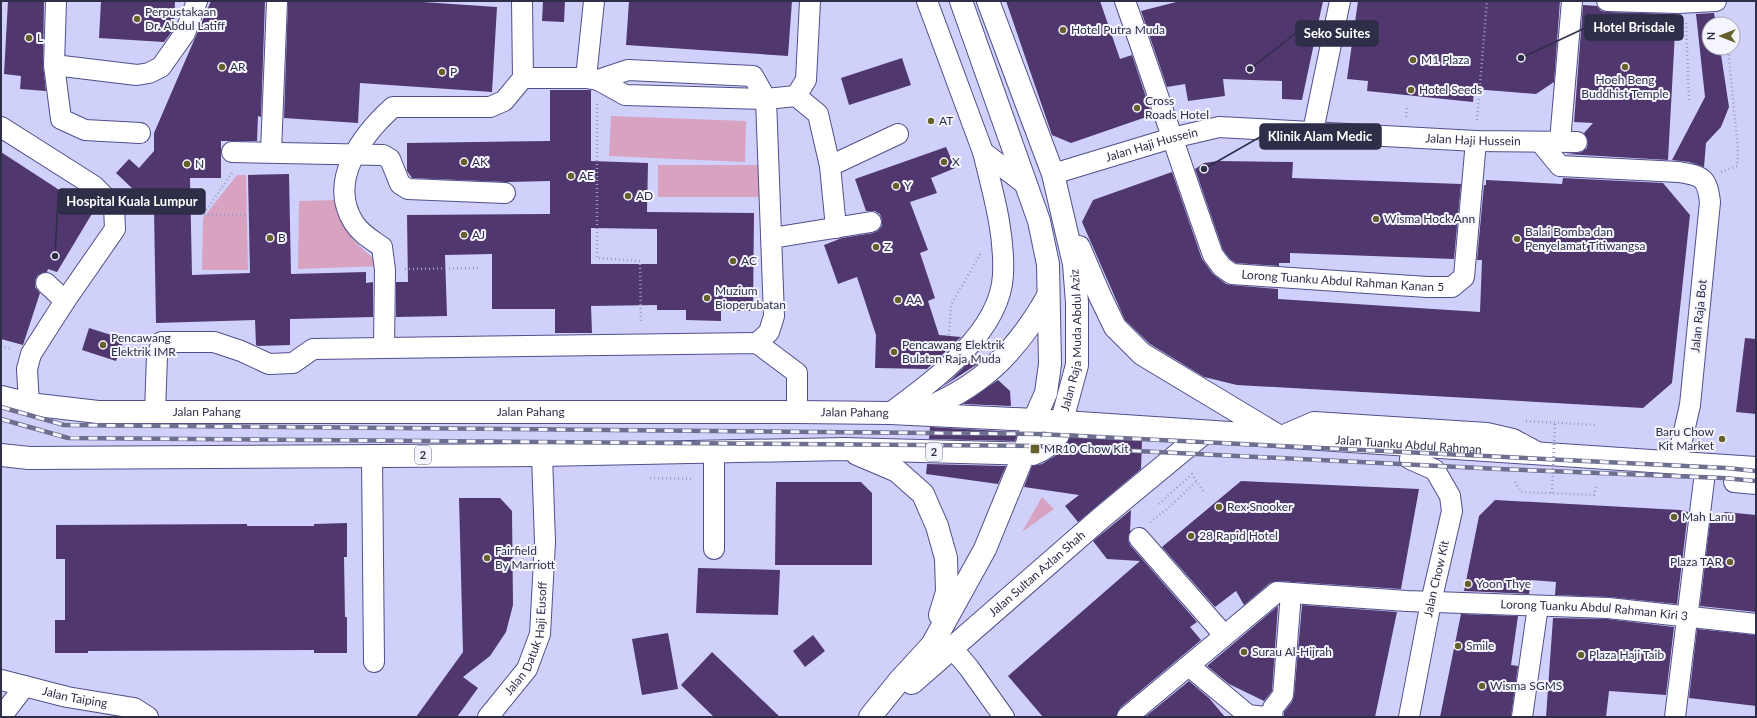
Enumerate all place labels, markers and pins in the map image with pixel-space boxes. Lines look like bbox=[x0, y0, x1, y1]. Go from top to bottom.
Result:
place label: Perpustakaan Dr. Abdul Latiff bbox=[145, 4, 225, 33]
marker: Perpustakaan Dr. Abdul Latiff bbox=[132, 14, 142, 24]
callout: Hotel Brisdale bbox=[1585, 15, 1683, 40]
callout: Seko Suites bbox=[1296, 21, 1378, 46]
place label: Hotel Putra Muda bbox=[1071, 22, 1165, 37]
marker: Hotel Putra Muda bbox=[1058, 25, 1068, 35]
place label: L bbox=[37, 30, 43, 45]
marker: L bbox=[24, 33, 34, 43]
place label: M1 Plaza bbox=[1421, 52, 1470, 67]
marker: M1 Plaza bbox=[1408, 55, 1418, 65]
place label: AR bbox=[230, 59, 246, 74]
marker: AR bbox=[217, 62, 227, 72]
marker: Hoeh Beng Buddhist Temple bbox=[1620, 62, 1630, 72]
place label: P bbox=[450, 64, 457, 79]
marker: P bbox=[437, 67, 447, 77]
place label: Hoeh Beng Buddhist Temple bbox=[1581, 72, 1669, 101]
place label: Hotel Seeds bbox=[1419, 82, 1482, 97]
marker: Hotel Seeds bbox=[1406, 85, 1416, 95]
place label: Cross Roads Hotel bbox=[1145, 93, 1209, 122]
marker: Cross Roads Hotel bbox=[1132, 103, 1142, 113]
place label: AT bbox=[939, 113, 953, 128]
marker: AT bbox=[926, 116, 936, 126]
callout: Klinik Alam Medic bbox=[1260, 124, 1381, 149]
place label: AK bbox=[472, 154, 488, 169]
place label: X bbox=[952, 154, 960, 169]
place label: N bbox=[195, 156, 204, 171]
marker: AK bbox=[459, 157, 469, 167]
marker: X bbox=[939, 157, 949, 167]
marker: N bbox=[182, 159, 192, 169]
place label: AE bbox=[579, 168, 594, 183]
marker: AE bbox=[566, 171, 576, 181]
place label: Y bbox=[904, 178, 912, 193]
marker: Y bbox=[891, 181, 901, 191]
place label: AD bbox=[636, 188, 653, 203]
callout: Hospital Kuala Lumpur bbox=[58, 189, 205, 214]
marker: AD bbox=[623, 191, 633, 201]
place label: Wisma Hock Ann bbox=[1384, 211, 1475, 226]
marker: Wisma Hock Ann bbox=[1371, 214, 1381, 224]
place label: Balai Bomba dan Penyelamat Titiwangsa bbox=[1525, 224, 1645, 253]
place label: AJ bbox=[472, 227, 485, 242]
place label: B bbox=[278, 230, 286, 245]
marker: AJ bbox=[459, 230, 469, 240]
marker: B bbox=[265, 233, 275, 243]
marker: Balai Bomba dan Penyelamat Titiwangsa bbox=[1512, 234, 1522, 244]
place label: Z bbox=[884, 239, 891, 254]
marker: Z bbox=[871, 242, 881, 252]
place label: AC bbox=[741, 253, 757, 268]
marker: AC bbox=[728, 256, 738, 266]
place label: Muzium Bioperubatan bbox=[715, 283, 786, 312]
place label: AA bbox=[906, 292, 923, 307]
marker: Muzium Bioperubatan bbox=[702, 293, 712, 303]
marker: AA bbox=[893, 295, 903, 305]
place label: Pencawang Elektrik IMR bbox=[111, 330, 176, 359]
place label: Pencawang Elektrik Bulatan Raja Muda bbox=[902, 337, 1006, 366]
marker: Pencawang Elektrik IMR bbox=[98, 340, 108, 350]
marker: Pencawang Elektrik Bulatan Raja Muda bbox=[889, 347, 899, 357]
place label: Baru Chow Kit Market bbox=[1655, 424, 1715, 453]
marker: Baru Chow Kit Market bbox=[1717, 434, 1727, 444]
place label: MR10 Chow Kit bbox=[1044, 441, 1129, 456]
marker: MR10 Chow Kit bbox=[1029, 443, 1041, 455]
place label: Rex Snooker bbox=[1227, 499, 1293, 514]
marker: Rex Snooker bbox=[1214, 502, 1224, 512]
place label: Mah Lanu bbox=[1682, 509, 1734, 524]
marker: Mah Lanu bbox=[1669, 512, 1679, 522]
place label: 28 Rapid Hotel bbox=[1199, 528, 1278, 543]
marker: 28 Rapid Hotel bbox=[1186, 531, 1196, 541]
place label: Fairfield By Marriott bbox=[495, 543, 556, 572]
marker: Fairfield By Marriott bbox=[482, 553, 492, 563]
place label: Plaza TAR bbox=[1670, 554, 1722, 569]
marker: Plaza TAR bbox=[1725, 557, 1735, 567]
place label: Yoon Thye bbox=[1476, 576, 1531, 591]
marker: Yoon Thye bbox=[1463, 579, 1473, 589]
place label: Smile bbox=[1466, 638, 1494, 653]
marker: Smile bbox=[1453, 641, 1463, 651]
place label: Surau Al-Hijrah bbox=[1252, 644, 1332, 659]
marker: Surau Al-Hijrah bbox=[1239, 647, 1249, 657]
place label: Plaza Haji Taib bbox=[1589, 647, 1664, 662]
marker: Plaza Haji Taib bbox=[1576, 650, 1586, 660]
place label: Wisma SGMS bbox=[1490, 678, 1562, 693]
marker: Wisma SGMS bbox=[1477, 681, 1487, 691]

